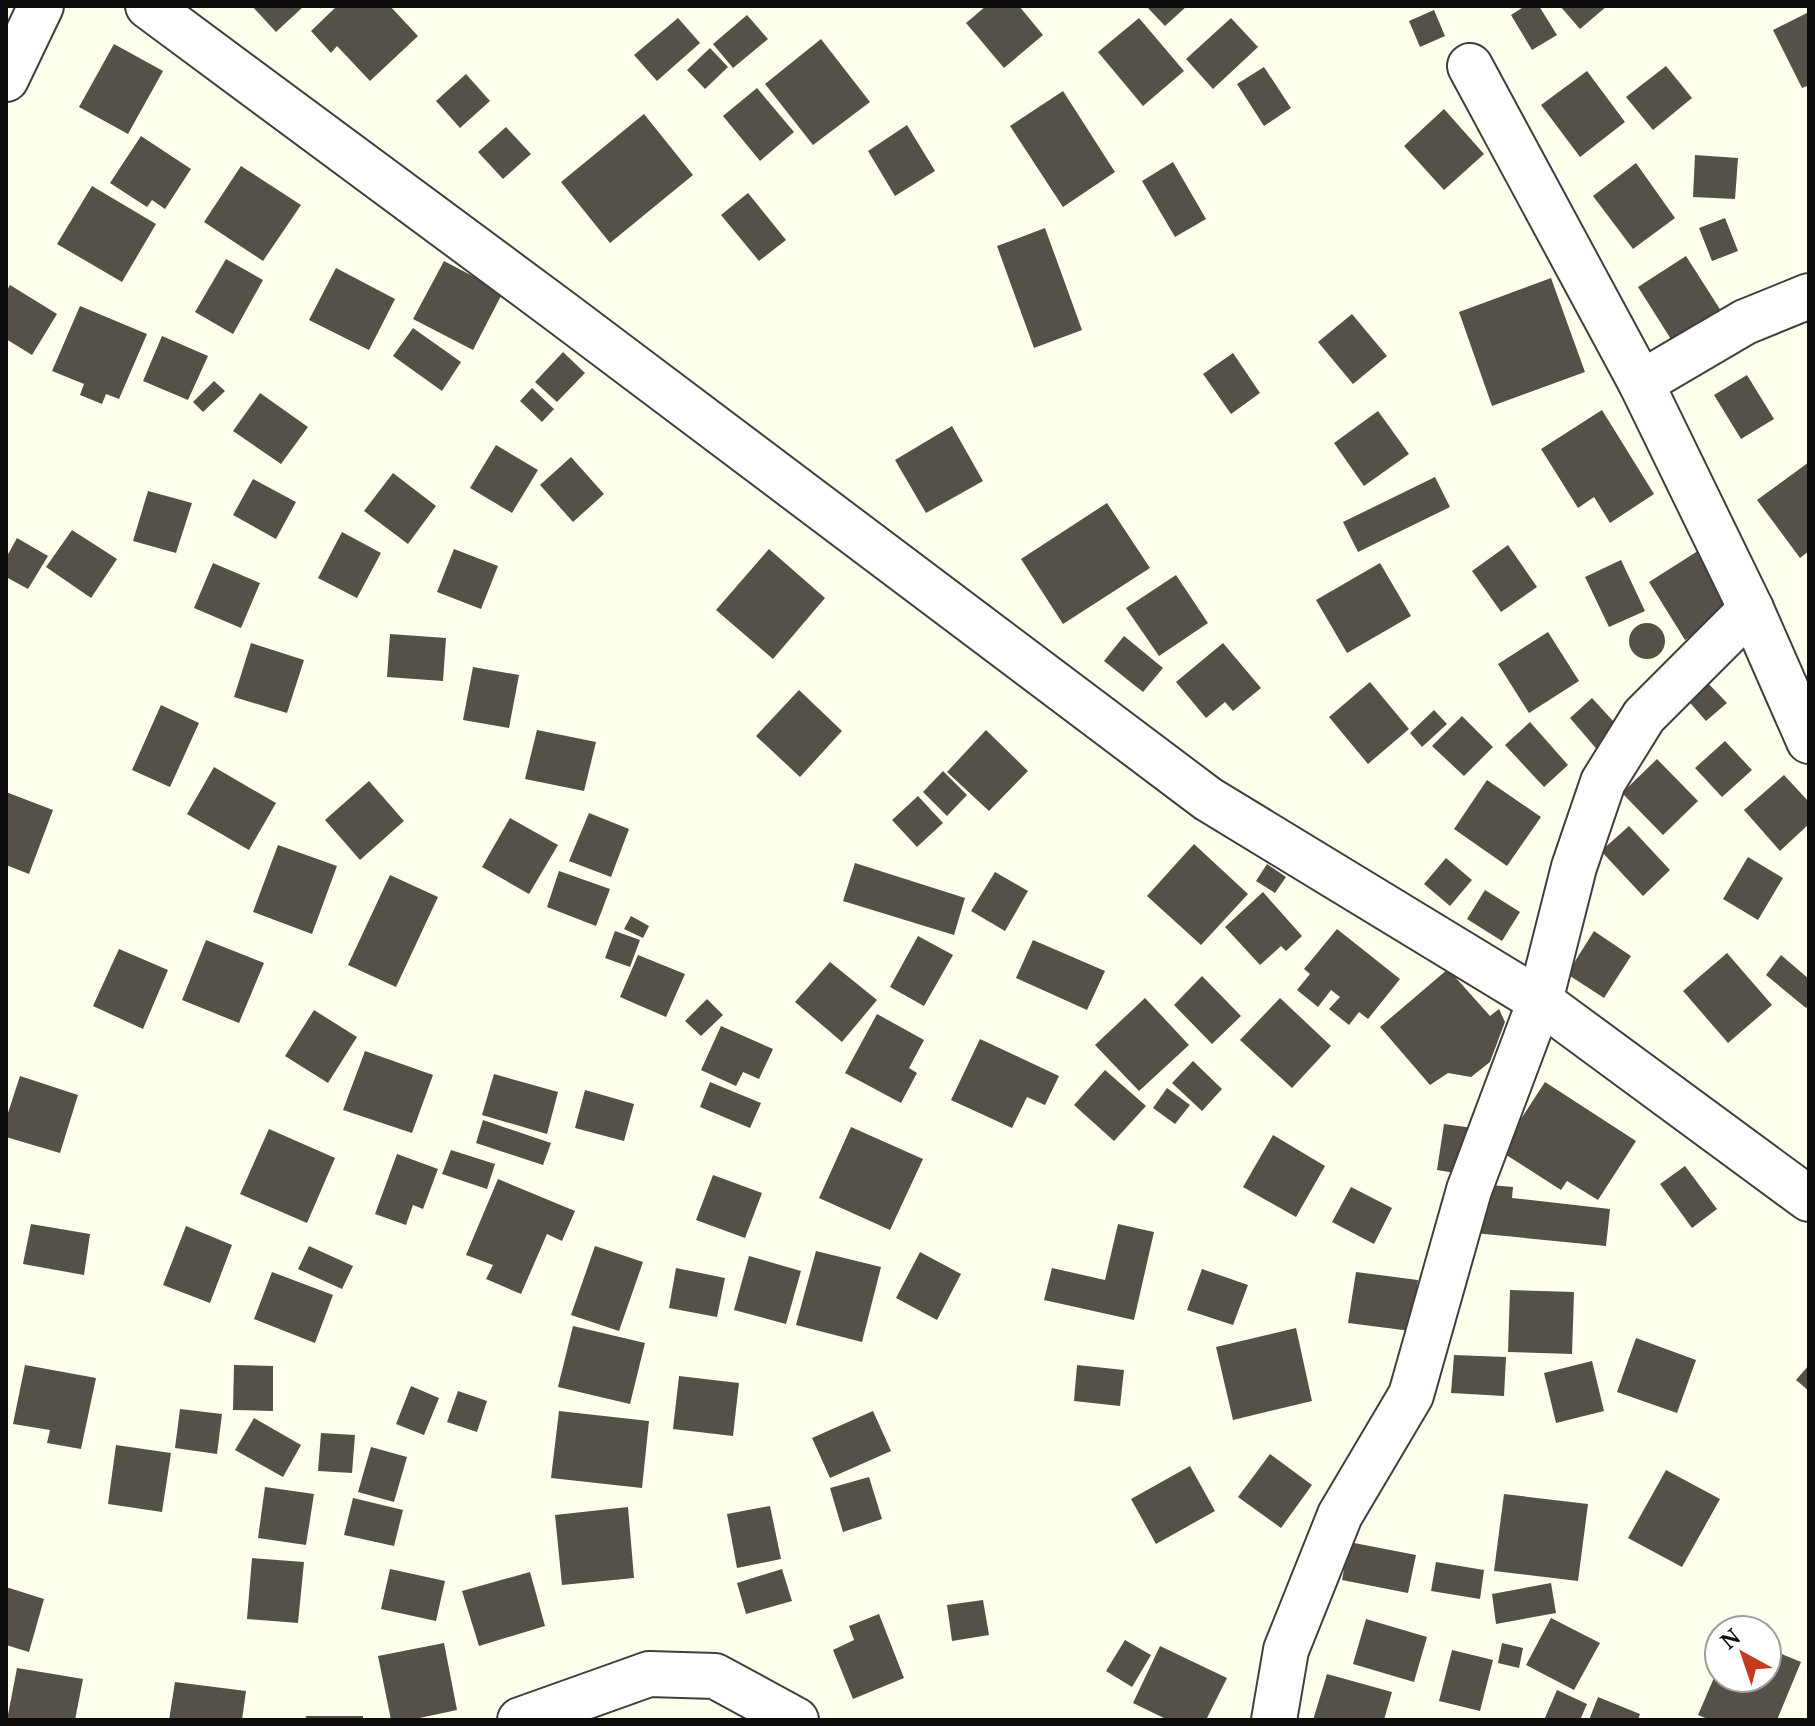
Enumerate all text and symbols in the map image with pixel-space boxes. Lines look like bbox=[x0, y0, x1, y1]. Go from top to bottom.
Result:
north arrow bbox=[1703, 1614, 1783, 1694]
text: N bbox=[1713, 1621, 1746, 1655]

